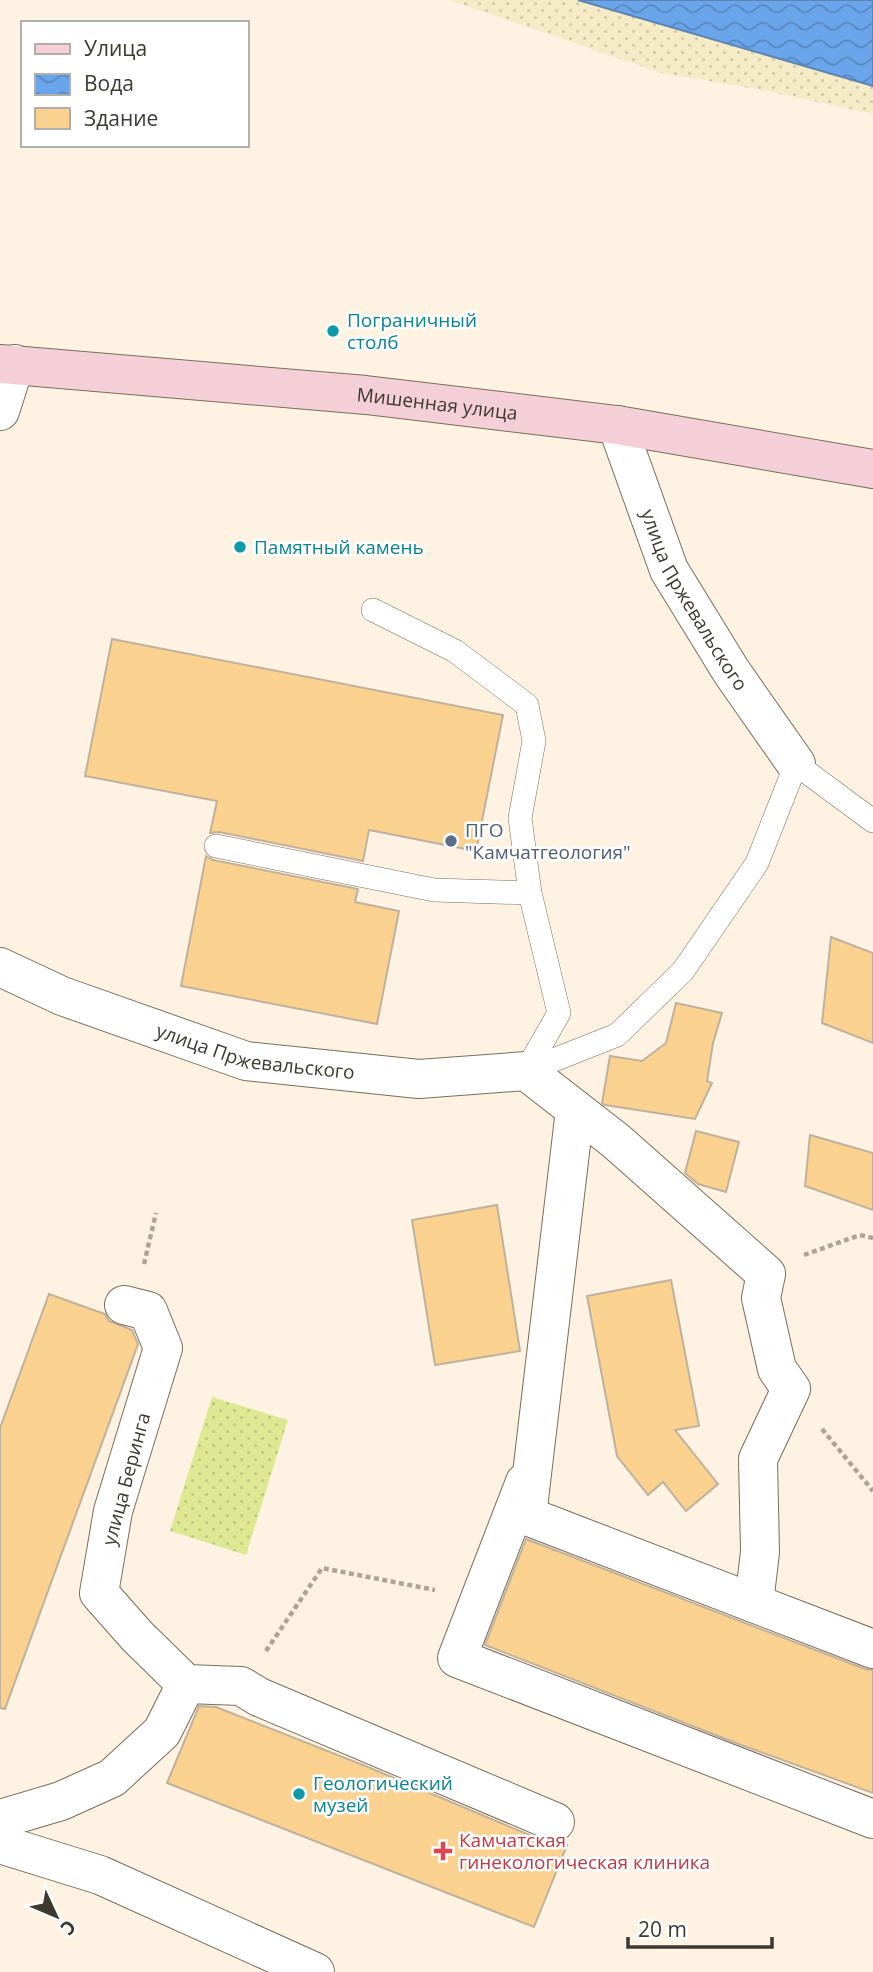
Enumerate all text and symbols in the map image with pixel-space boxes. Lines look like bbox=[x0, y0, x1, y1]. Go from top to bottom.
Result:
legend bbox=[21, 21, 248, 147]
text: Улица bbox=[84, 34, 147, 62]
text: Вода bbox=[84, 69, 134, 97]
text: Здание bbox=[84, 104, 158, 132]
place label: Пограничный столб bbox=[347, 307, 477, 355]
marker: Пограничный столб bbox=[325, 323, 341, 339]
street label: Мишенная улица bbox=[356, 381, 519, 426]
street label: улица Пржевальского bbox=[635, 506, 754, 696]
place label: Памятный камень bbox=[254, 534, 424, 560]
marker: Памятный камень bbox=[232, 539, 248, 555]
place label: ПГО "Камчатгеология" bbox=[465, 817, 631, 865]
marker: ПГО "Камчатгеология" bbox=[443, 833, 459, 849]
street label: улица Пржевальского bbox=[153, 1017, 356, 1085]
street label: улица Беринга bbox=[96, 1410, 156, 1548]
place label: Геологический музей bbox=[313, 1770, 453, 1818]
marker: Геологический музей bbox=[291, 1786, 307, 1802]
place label: Камчатская гинекологическая клиника bbox=[459, 1827, 710, 1875]
marker: Камчатская гинекологическая клиника bbox=[433, 1841, 453, 1861]
north arrow bbox=[21, 1881, 91, 1951]
scale bar bbox=[628, 1906, 772, 1950]
text: С bbox=[55, 1914, 82, 1941]
text: 20 m bbox=[638, 1915, 687, 1943]

